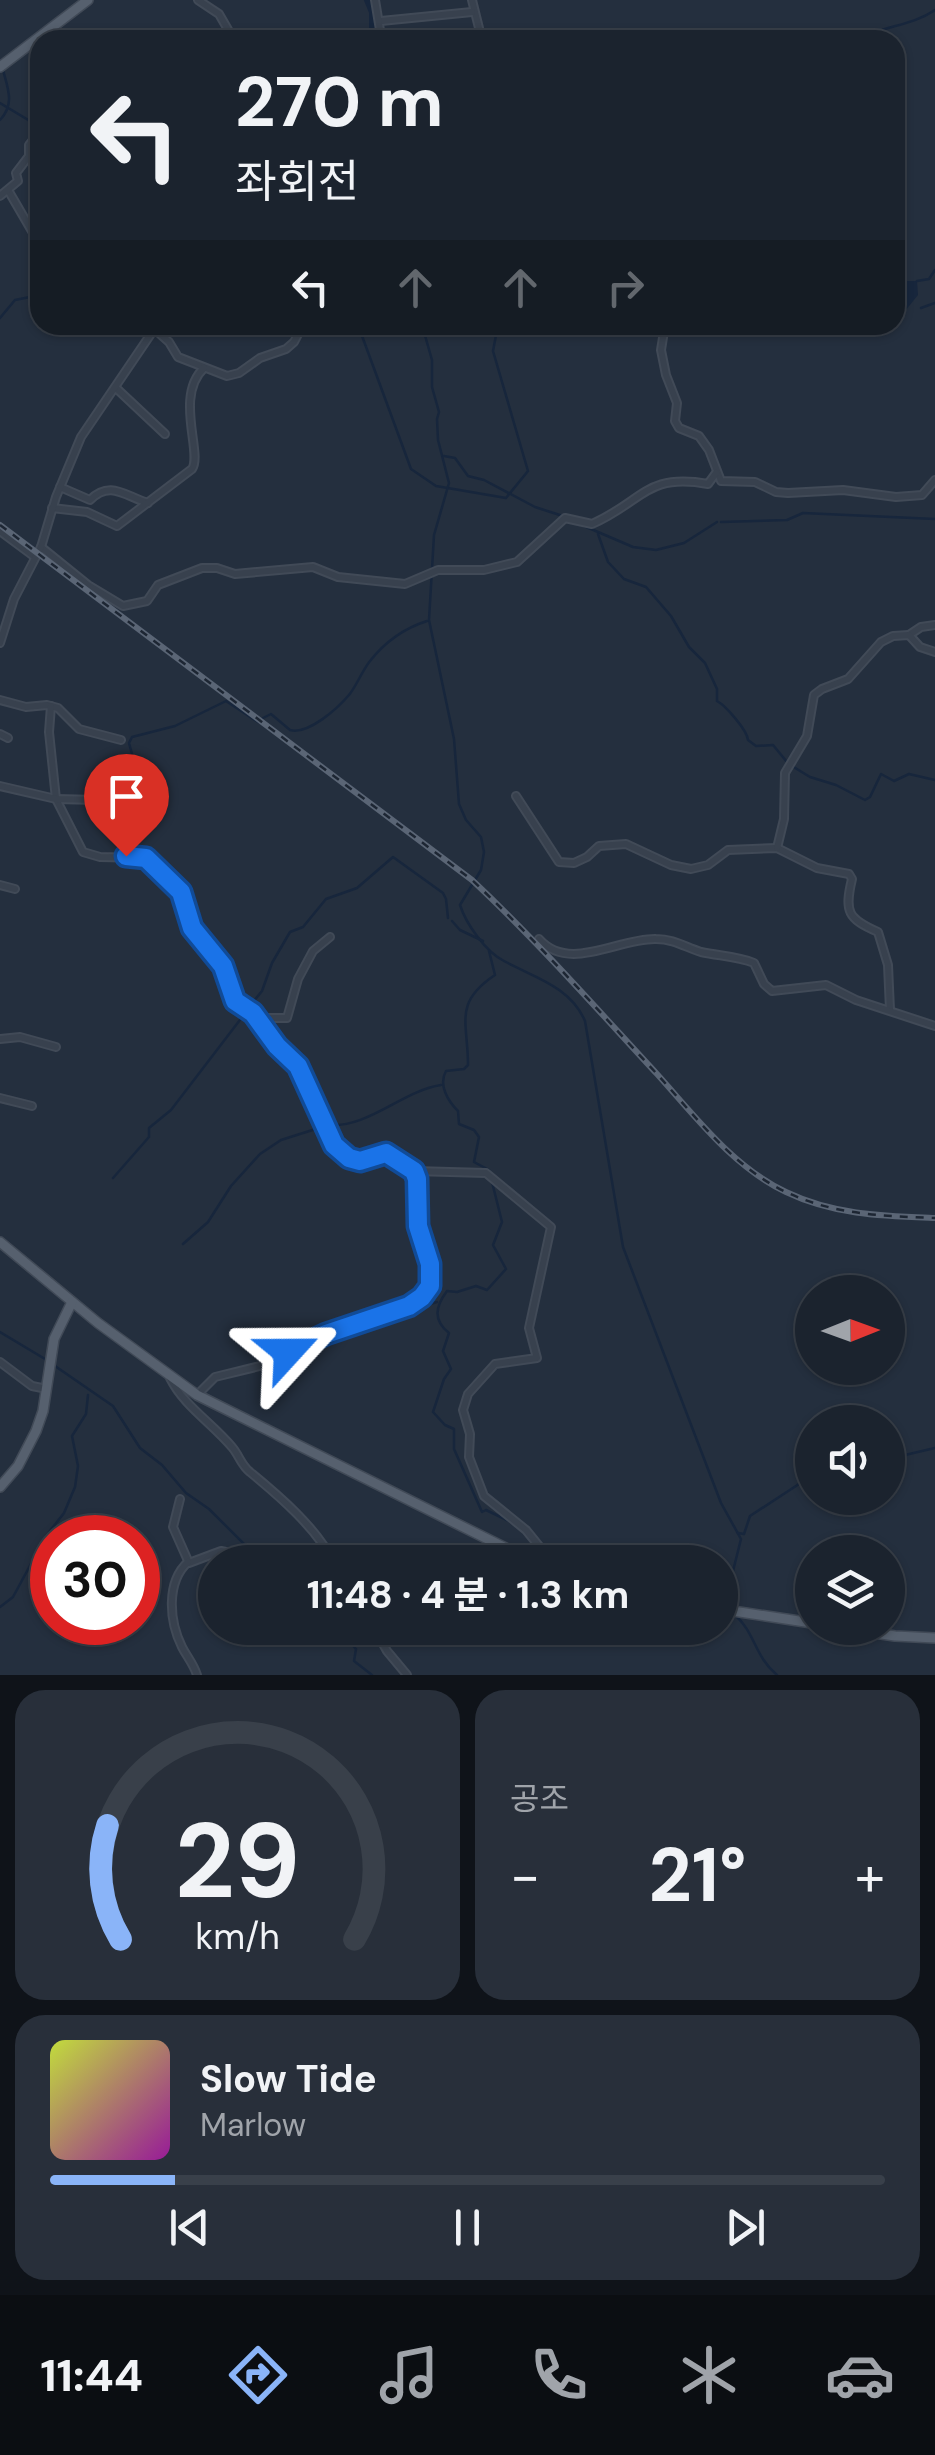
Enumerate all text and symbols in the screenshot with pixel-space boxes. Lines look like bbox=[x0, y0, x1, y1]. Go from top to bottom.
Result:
text: 270 m bbox=[235, 57, 444, 148]
icon: left bbox=[70, 70, 200, 200]
text: 좌회전 bbox=[235, 152, 359, 211]
icon: left bbox=[283, 260, 338, 315]
icon: ahead bbox=[388, 260, 443, 315]
icon: ahead bbox=[493, 260, 548, 315]
icon: right bbox=[598, 260, 653, 315]
pin bbox=[84, 754, 169, 857]
icon: arrive bbox=[99, 769, 154, 824]
north arrow bbox=[795, 1275, 905, 1385]
map controls bbox=[795, 1275, 905, 1645]
position arrow bbox=[236, 1300, 340, 1404]
button: sound bbox=[795, 1405, 905, 1515]
speed limit sign: 30 bbox=[30, 1515, 160, 1645]
button: layers bbox=[795, 1535, 905, 1645]
text: 11:48 · 4 분 · 1.3 km bbox=[307, 1570, 629, 1620]
text: 공조 bbox=[510, 1778, 569, 1820]
text: 29 bbox=[175, 1794, 300, 1929]
text: 21° bbox=[649, 1827, 746, 1924]
text: − bbox=[510, 1840, 540, 1912]
text: + bbox=[855, 1840, 885, 1912]
text: km/h bbox=[195, 1914, 280, 1960]
text: Slow Tide bbox=[200, 2054, 377, 2104]
text: Marlow bbox=[200, 2104, 306, 2146]
icon: previous bbox=[162, 2200, 217, 2255]
icon: pause bbox=[440, 2200, 495, 2255]
icon: next bbox=[718, 2200, 773, 2255]
icon: directions bbox=[223, 2340, 293, 2410]
icon: music bbox=[374, 2340, 444, 2410]
icon: phone bbox=[524, 2340, 594, 2410]
icon: climate bbox=[674, 2340, 744, 2410]
icon: car bbox=[825, 2340, 895, 2410]
text: 11:44 bbox=[40, 2346, 143, 2405]

